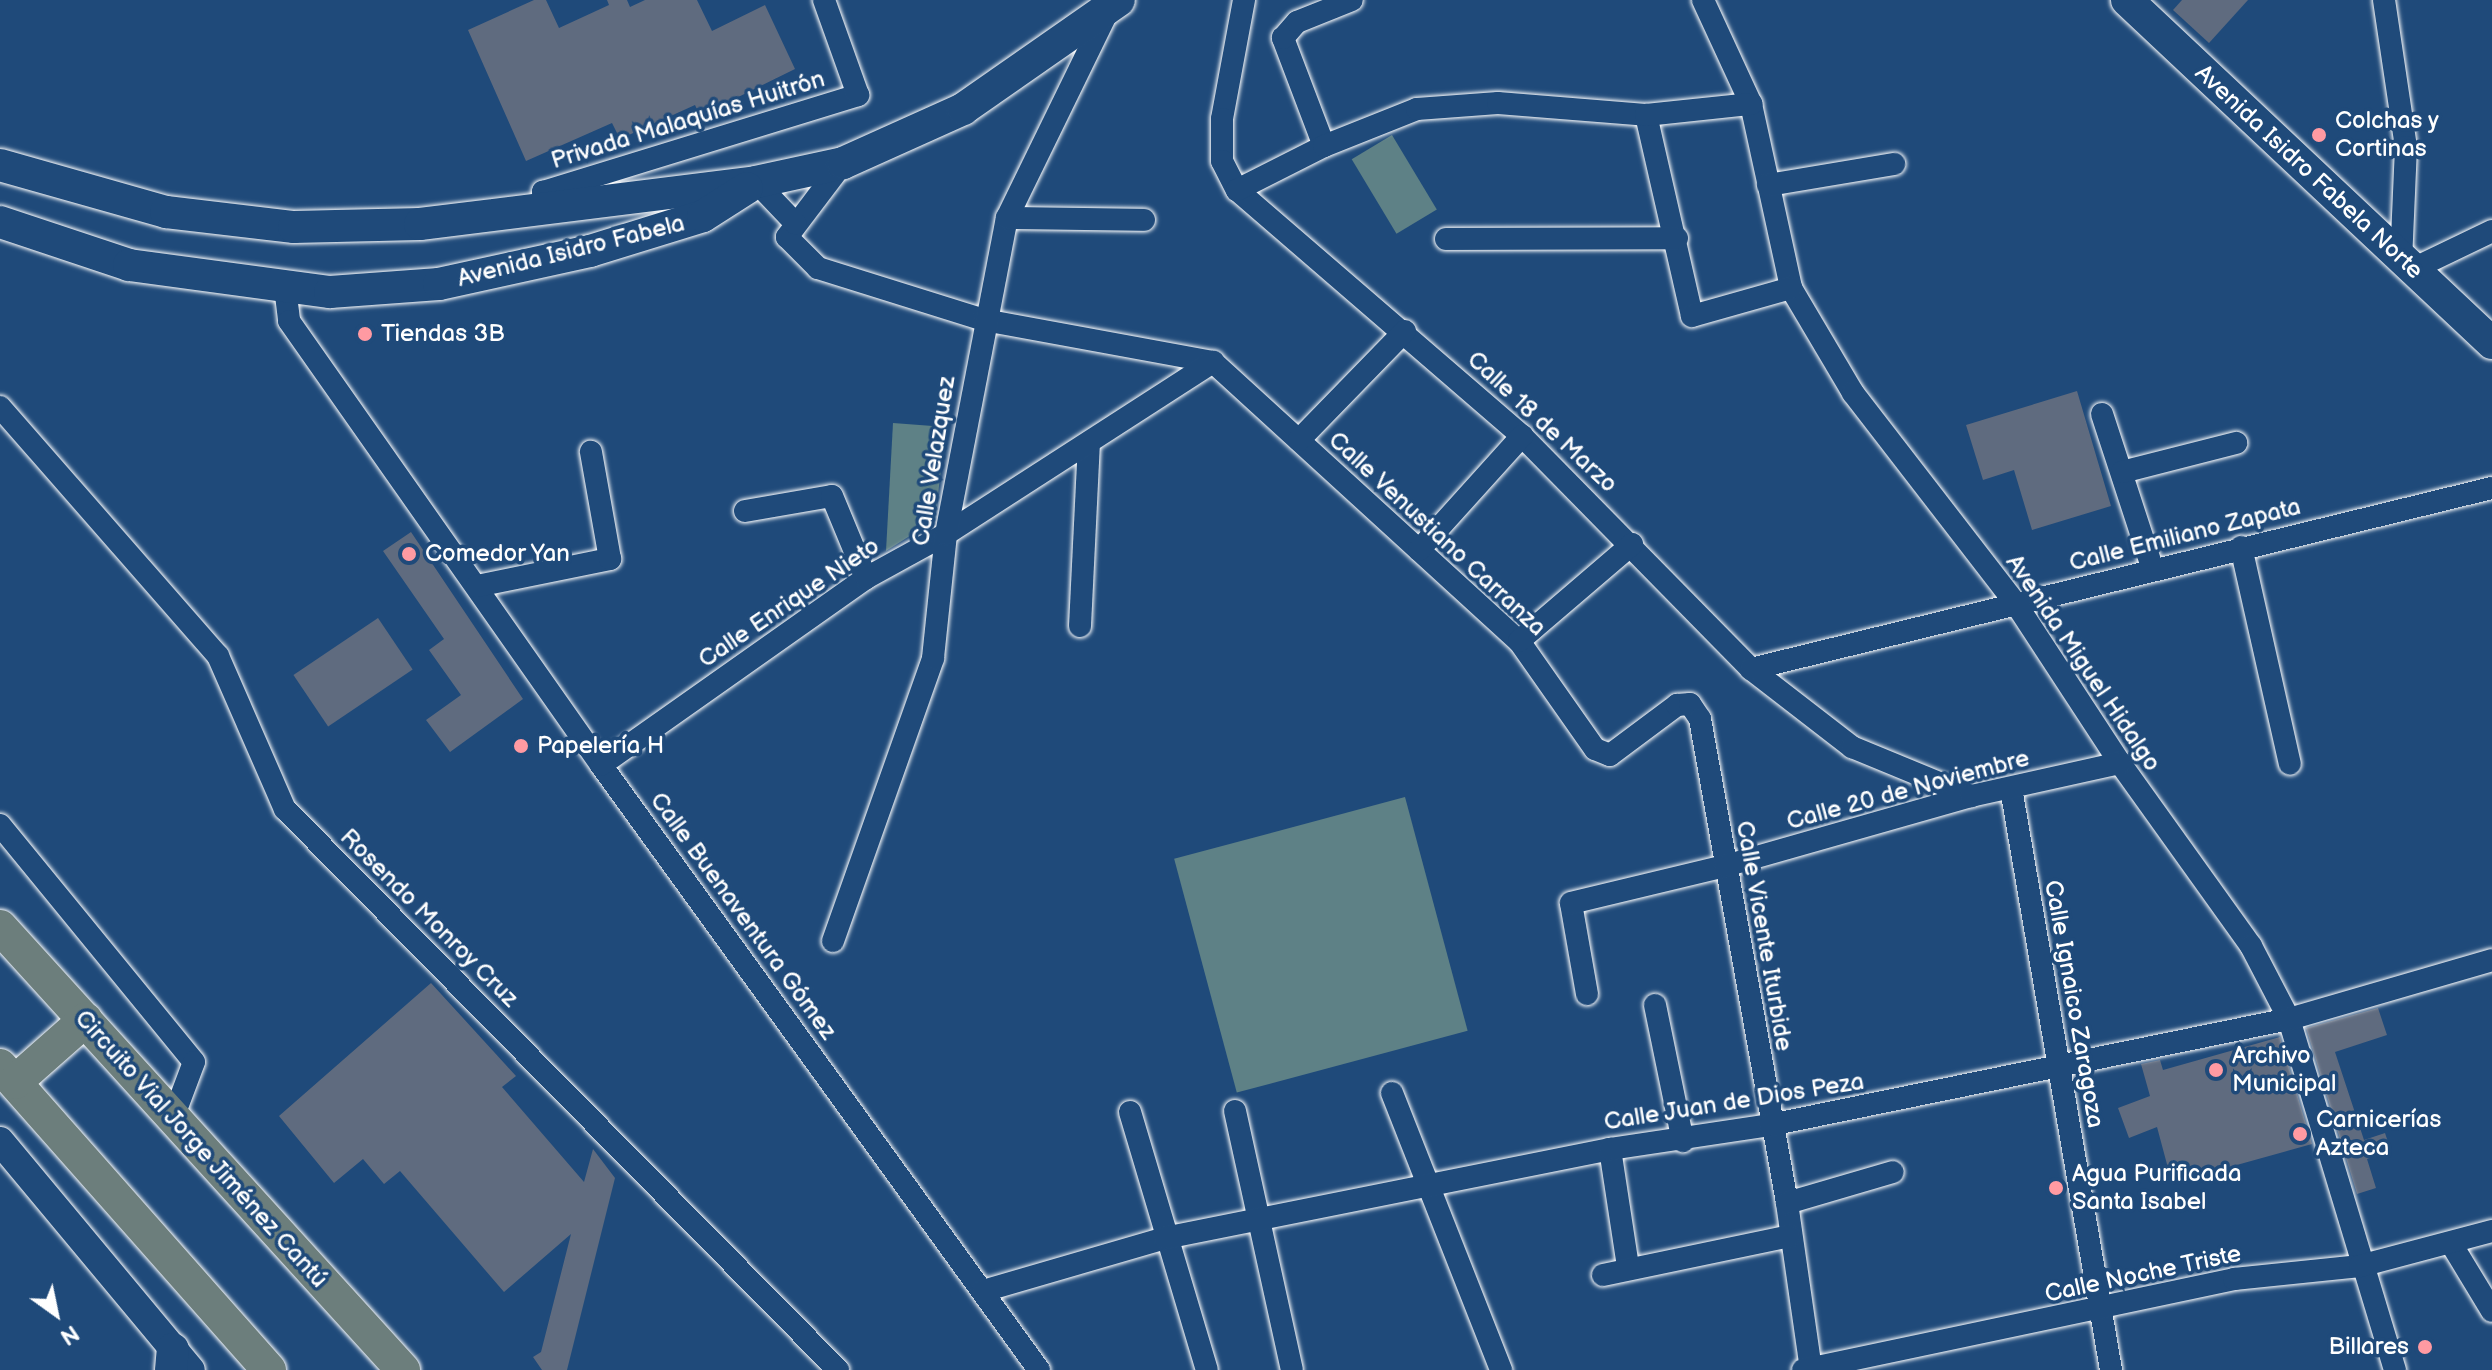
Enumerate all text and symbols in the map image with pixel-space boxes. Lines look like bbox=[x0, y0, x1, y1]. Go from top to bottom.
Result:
street label: Avenida Isidro Fabela Norte bbox=[2189, 59, 2429, 285]
street label: Privada Malaquías Huitrón bbox=[548, 65, 828, 175]
place label: Colchas y Cortinas bbox=[2335, 107, 2440, 163]
marker: Colchas y Cortinas bbox=[2310, 126, 2328, 144]
street label: Avenida Isidro Fabela bbox=[454, 209, 688, 293]
place label: Tiendas 3B bbox=[381, 320, 505, 348]
marker: Tiendas 3B bbox=[356, 325, 374, 343]
street label: Calle 18 de Marzo bbox=[1461, 345, 1623, 499]
street label: Calle Velazquez bbox=[906, 374, 962, 548]
street label: Calle Venustiano Carranza bbox=[1322, 425, 1552, 643]
street label: Calle Emiliano Zapata bbox=[2066, 492, 2304, 578]
street label: Calle Enrique Nieto bbox=[693, 532, 885, 674]
place label: Comedor Yan bbox=[425, 540, 571, 568]
marker: Comedor Yan bbox=[400, 545, 418, 563]
street label: Avenida Miguel Hidalgo bbox=[2000, 549, 2166, 777]
place label: Papelería H bbox=[537, 732, 664, 760]
marker: Papelería H bbox=[512, 737, 530, 755]
street label: Calle 20 de Noviembre bbox=[1784, 744, 2032, 836]
street label: Calle Buenaventura Gómez bbox=[644, 787, 842, 1045]
street label: Calle Vicente Iturbide bbox=[1729, 818, 1799, 1054]
street label: Rosendo Monroy Cruz bbox=[333, 822, 525, 1014]
street label: Calle Ignaico Zaragoza bbox=[2038, 878, 2110, 1130]
street label: Circuito Vial Jorge Jiménez Cantú bbox=[68, 1003, 334, 1295]
place label: Archivo Municipal bbox=[2232, 1042, 2336, 1098]
marker: Archivo Municipal bbox=[2207, 1061, 2225, 1079]
street label: Calle Juan de Dios Peza bbox=[1601, 1067, 1867, 1137]
place label: Carnicerías Azteca bbox=[2316, 1106, 2441, 1162]
marker: Carnicerías Azteca bbox=[2291, 1125, 2309, 1143]
place label: Agua Purificada Santa Isabel bbox=[2072, 1160, 2242, 1216]
marker: Agua Purificada Santa Isabel bbox=[2047, 1179, 2065, 1197]
street label: Calle Noche Triste bbox=[2042, 1239, 2244, 1309]
north arrow bbox=[16, 1274, 96, 1354]
text: N bbox=[55, 1319, 84, 1350]
place label: Billares bbox=[2329, 1333, 2409, 1361]
marker: Billares bbox=[2416, 1338, 2434, 1356]

